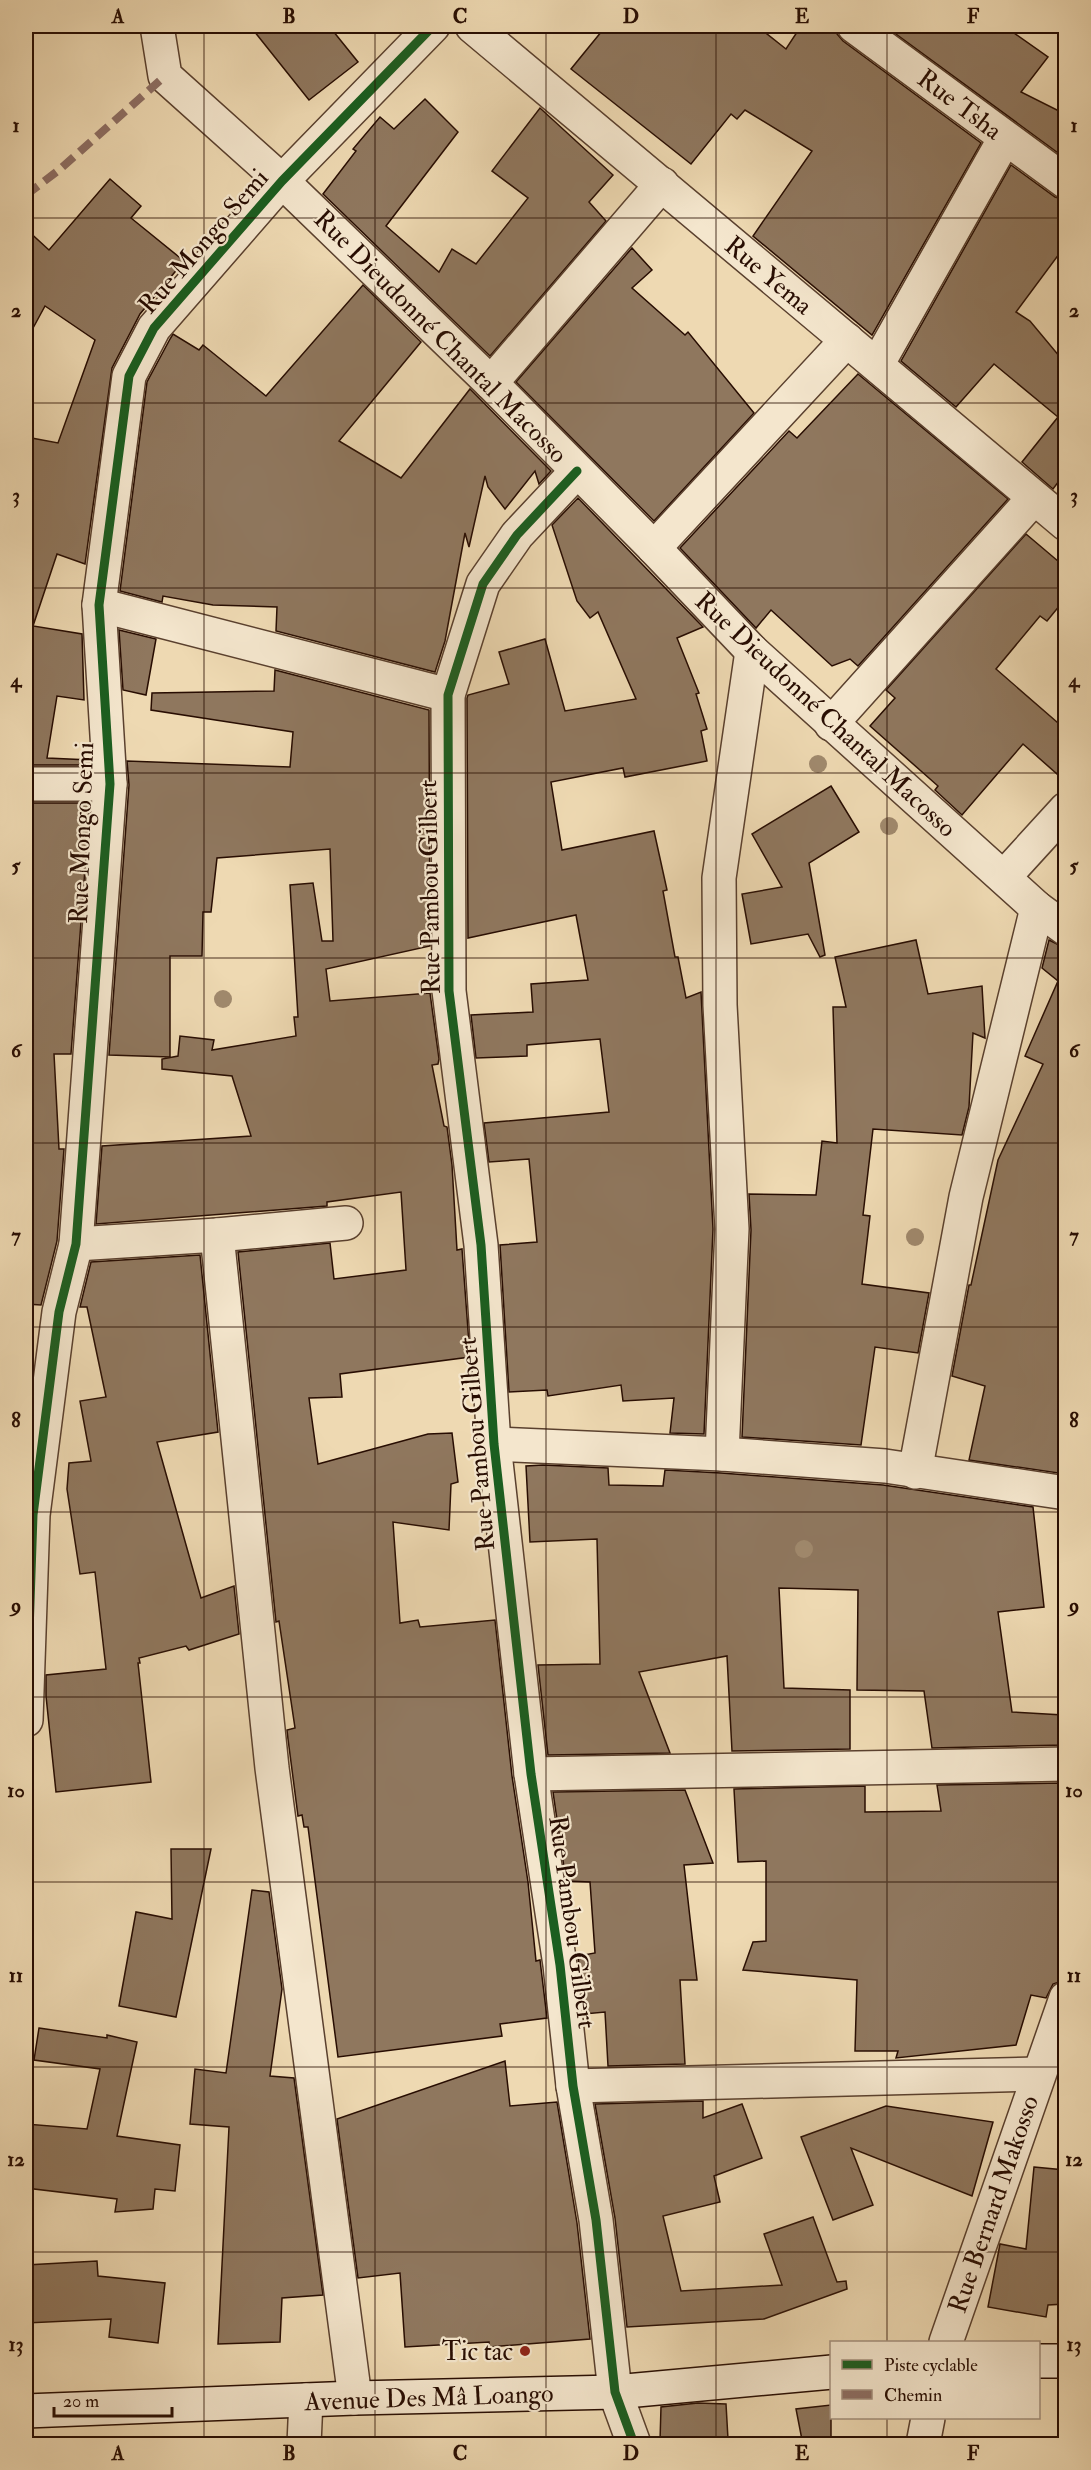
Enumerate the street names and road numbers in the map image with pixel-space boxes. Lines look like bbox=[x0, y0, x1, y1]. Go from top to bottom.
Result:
street label: Rue Tsha bbox=[911, 63, 1008, 147]
street label: Rue Mongo Semi bbox=[132, 162, 276, 321]
street label: Rue Dieudonné Chantal Macosso bbox=[307, 203, 574, 470]
street label: Rue Yema bbox=[718, 230, 819, 322]
street label: Rue Dieudonné Chantal Macosso bbox=[688, 585, 963, 844]
street label: Rue Mongo Semi bbox=[63, 741, 101, 925]
street label: Rue Pambou Gilbert bbox=[412, 779, 448, 995]
street label: Rue Pambou Gilbert bbox=[452, 1336, 502, 1552]
street label: Rue Pambou Gilbert bbox=[541, 1814, 603, 2031]
street label: Rue Bernard Makosso bbox=[942, 2091, 1046, 2317]
street label: Avenue Des Mâ Loango bbox=[303, 2378, 554, 2418]

